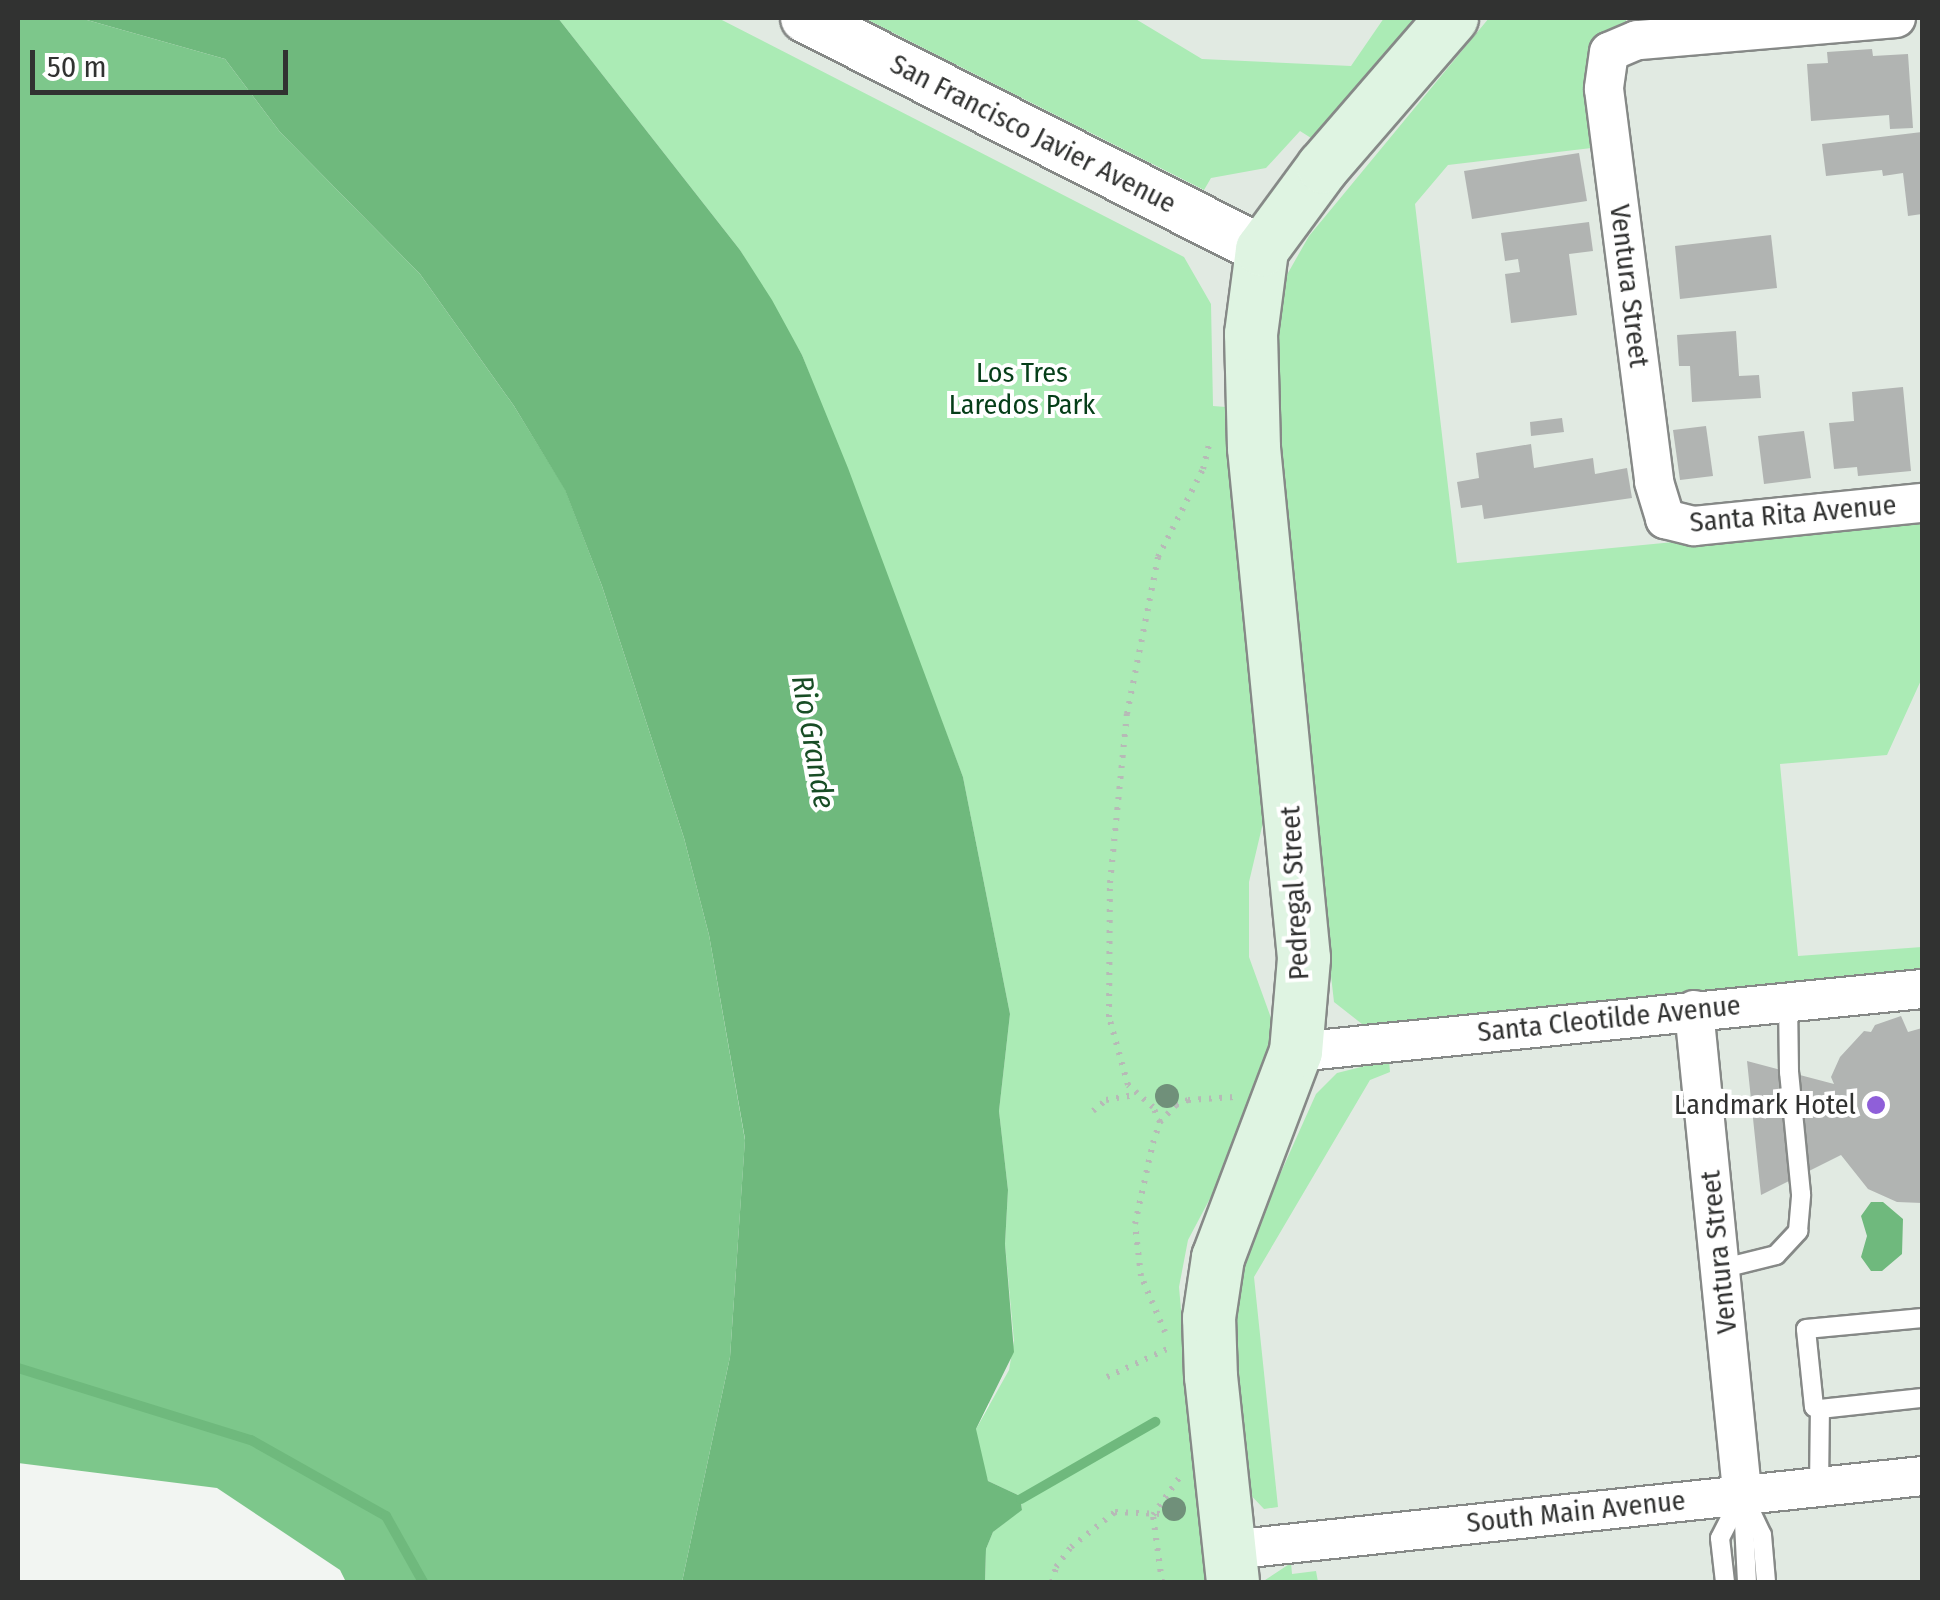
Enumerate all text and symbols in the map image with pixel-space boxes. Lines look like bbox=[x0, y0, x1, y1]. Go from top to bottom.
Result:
scale bar bbox=[35, 30, 292, 92]
street label: San Francisco Javier Avenue bbox=[885, 47, 1181, 221]
text: 50 m bbox=[47, 49, 107, 85]
street label: Ventura Street bbox=[1602, 203, 1656, 369]
park label: Los Tres Laredos Park bbox=[949, 356, 1095, 422]
street label: Santa Rita Avenue bbox=[1688, 488, 1898, 540]
water label: Rio Grande bbox=[784, 673, 842, 811]
street label: Pedregal Street bbox=[1274, 805, 1316, 981]
street label: Santa Cleotilde Avenue bbox=[1476, 988, 1742, 1050]
place label: Landmark Hotel bbox=[1674, 1088, 1856, 1122]
marker: Landmark Hotel bbox=[1865, 1094, 1887, 1116]
street label: Ventura Street bbox=[1694, 1169, 1744, 1335]
street label: South Main Avenue bbox=[1465, 1484, 1687, 1540]

